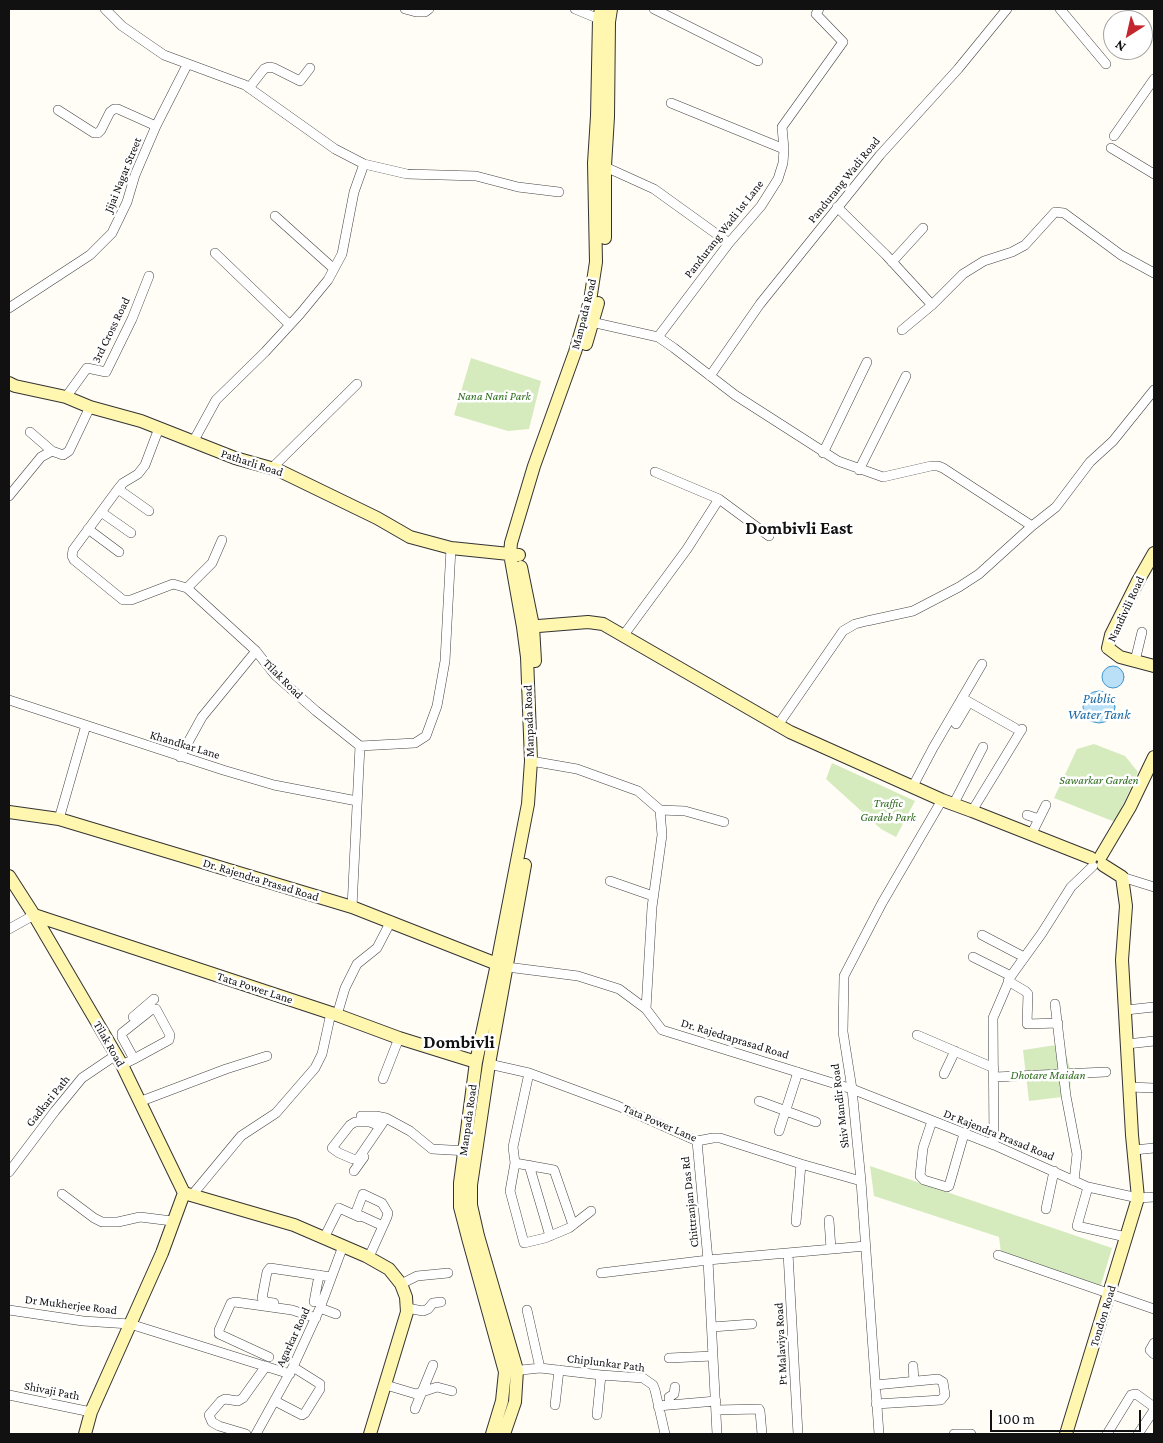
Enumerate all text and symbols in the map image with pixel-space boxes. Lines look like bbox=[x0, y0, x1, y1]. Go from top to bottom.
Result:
north arrow bbox=[1103, 10, 1153, 60]
text: N bbox=[1111, 37, 1128, 56]
street label: Pandurang Wadi Road bbox=[805, 134, 883, 226]
street label: Jijai Nagar Street bbox=[101, 135, 145, 215]
street label: Pandurang Wadi 1st Lane bbox=[681, 177, 767, 281]
street label: Manpada Road bbox=[568, 277, 600, 351]
street label: 3rd Cross Road bbox=[89, 295, 133, 365]
park label: Nana Nani Park bbox=[457, 389, 531, 403]
street label: Patharli Road bbox=[219, 446, 285, 480]
district label: Dombivli East bbox=[745, 517, 853, 539]
street label: Nandivili Road bbox=[1105, 574, 1147, 644]
street label: Tilak Road bbox=[260, 656, 306, 702]
street label: Manpada Road bbox=[521, 685, 537, 757]
water label: Public Water Tank bbox=[1068, 691, 1130, 724]
street label: Khandkar Lane bbox=[148, 727, 222, 763]
park label: Sawarkar Garden bbox=[1059, 773, 1139, 787]
park label: Traffic Gardeb Park bbox=[860, 796, 916, 824]
street label: Dr. Rajendra Prasad Road bbox=[201, 855, 321, 905]
street label: Tata Power Lane bbox=[215, 969, 295, 1007]
street label: Dr. Rajedraprasad Road bbox=[679, 1016, 791, 1062]
street label: Tilak Road bbox=[90, 1018, 128, 1070]
district label: Dombivli bbox=[423, 1031, 495, 1053]
street label: Shiv Mandir Road bbox=[828, 1063, 852, 1149]
park label: Dhotare Maidan bbox=[1010, 1068, 1086, 1082]
street label: Gadkari Path bbox=[23, 1072, 73, 1130]
street label: Manpada Road bbox=[456, 1083, 480, 1157]
street label: Tata Power Lane bbox=[621, 1101, 699, 1145]
street label: Dr Rajendra Prasad Road bbox=[942, 1106, 1056, 1164]
street label: Chittranjan Das Rd bbox=[678, 1156, 702, 1248]
street label: Tondon Road bbox=[1087, 1283, 1119, 1349]
street label: Dr Mukherjee Road bbox=[24, 1292, 118, 1318]
street label: Pt Malaviya Road bbox=[772, 1302, 790, 1386]
street label: Agarkar Road bbox=[273, 1305, 313, 1369]
street label: Chiplunkar Path bbox=[566, 1351, 646, 1375]
street label: Shivaji Path bbox=[23, 1379, 81, 1403]
scale bar bbox=[993, 1400, 1144, 1432]
text: 100 m bbox=[998, 1411, 1035, 1427]

